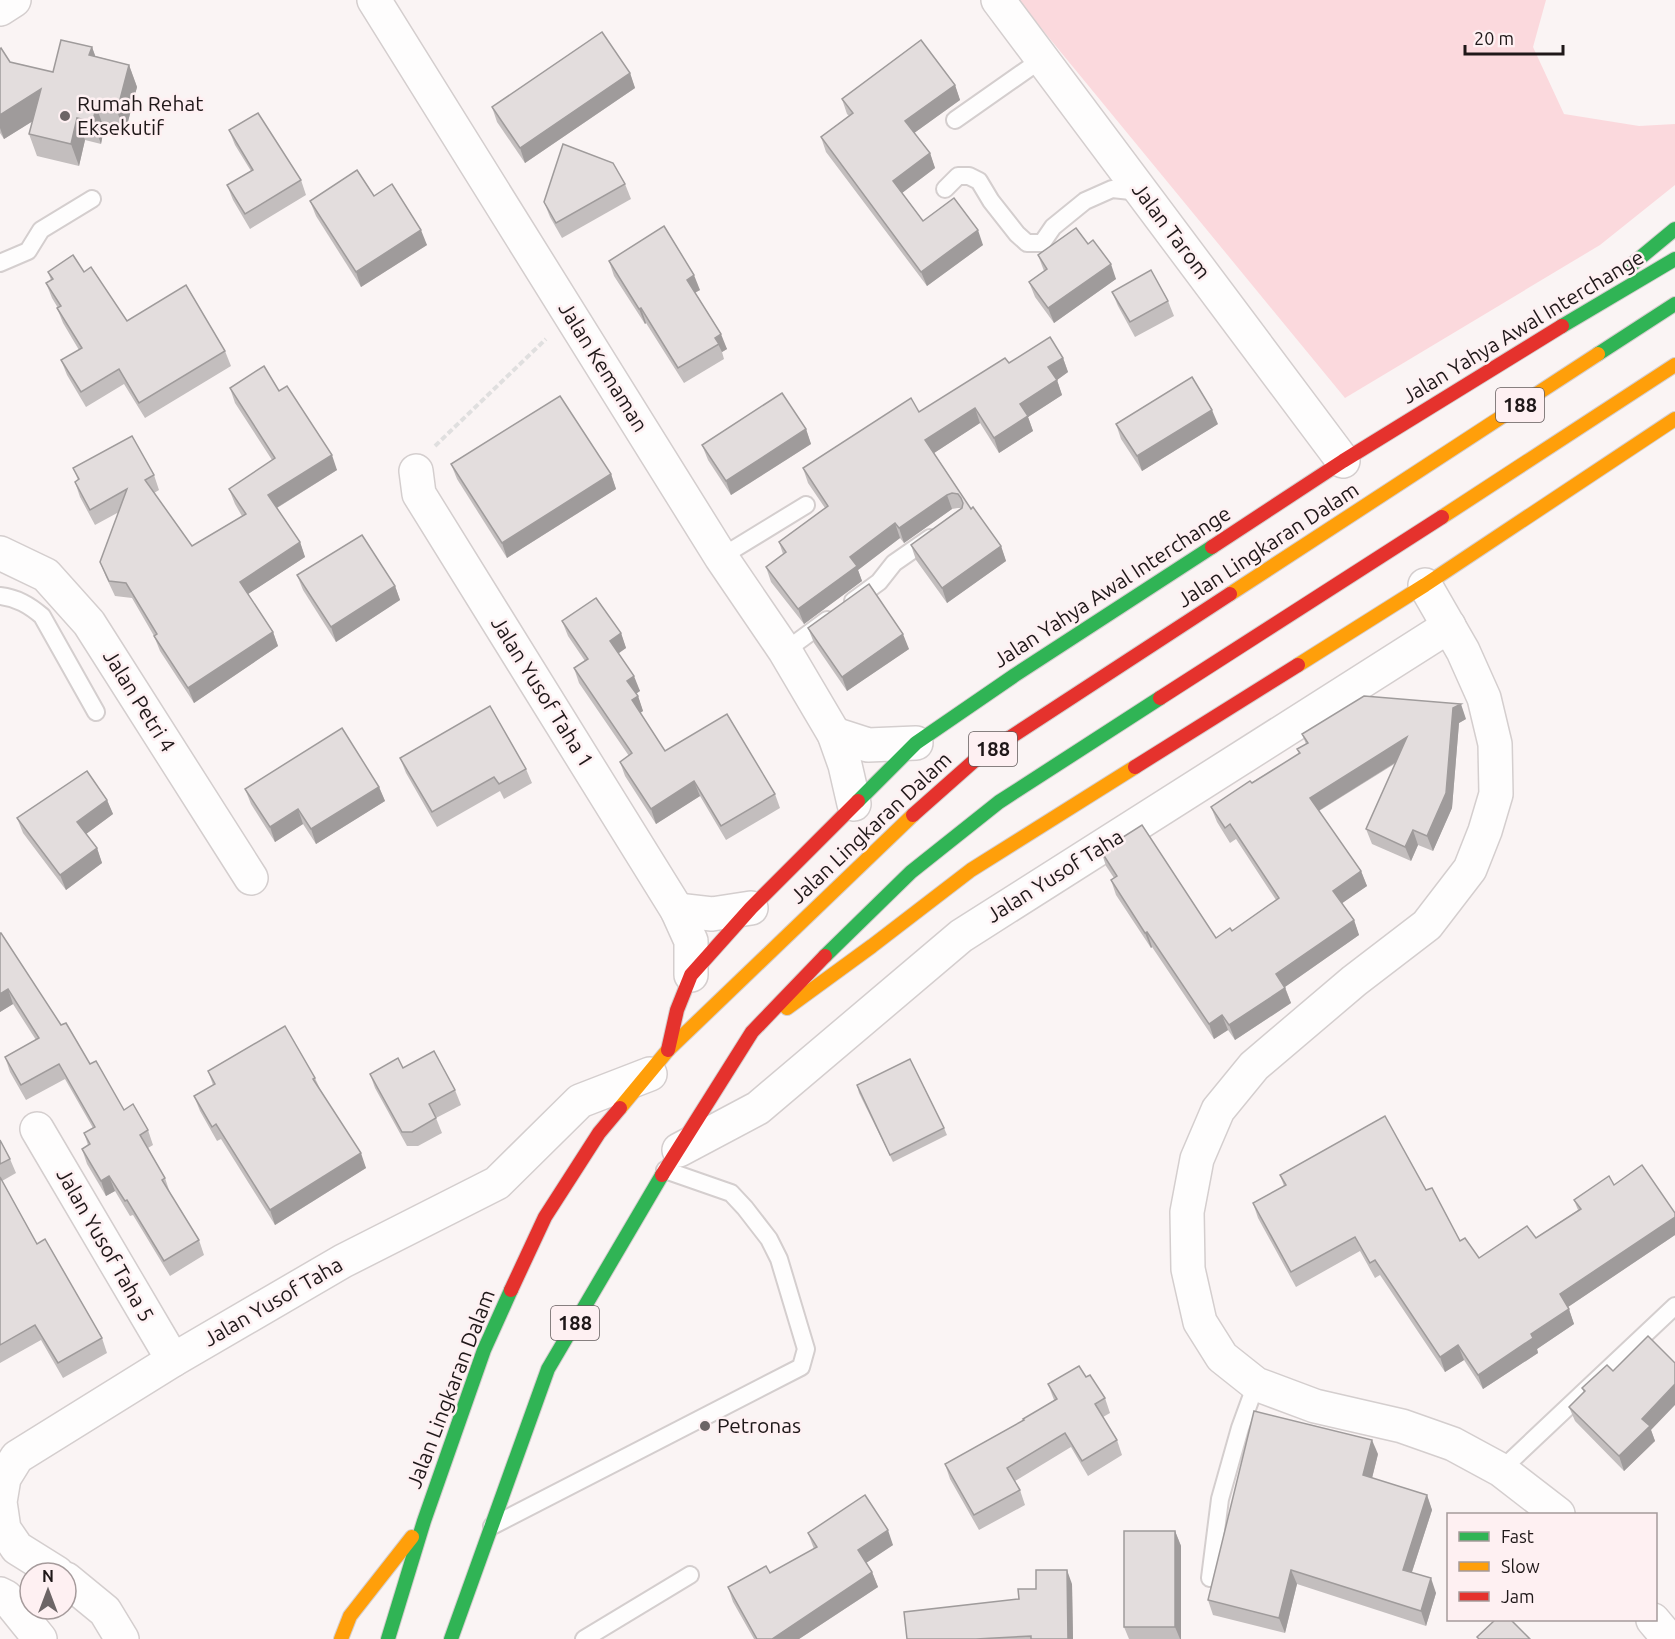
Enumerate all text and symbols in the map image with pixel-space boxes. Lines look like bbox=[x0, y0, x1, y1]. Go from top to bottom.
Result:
scale bar bbox=[1465, 18, 1562, 56]
text: 20 m bbox=[1474, 28, 1514, 48]
place label: Rumah Rehat Eksekutif bbox=[77, 91, 203, 139]
marker: Rumah Rehat Eksekutif bbox=[58, 109, 72, 123]
street label: Jalan Tarom bbox=[1128, 178, 1216, 283]
street label: Jalan Yahya Awal Interchange bbox=[1397, 244, 1648, 408]
street label: Jalan Kemaman bbox=[554, 297, 653, 436]
road number: 188 bbox=[1496, 388, 1544, 422]
street label: Jalan Lingkaran Dalam bbox=[1172, 477, 1363, 612]
street label: Jalan Yahya Awal Interchange bbox=[988, 500, 1235, 672]
street label: Jalan Yusof Taha 1 bbox=[487, 612, 599, 771]
street label: Jalan Petri 4 bbox=[99, 645, 181, 756]
road number: 188 bbox=[969, 732, 1017, 766]
street label: Jalan Lingkaran Dalam bbox=[785, 746, 956, 908]
street label: Jalan Yusof Taha bbox=[982, 823, 1127, 927]
street label: Jalan Yusof Taha 5 bbox=[52, 1163, 160, 1326]
street label: Jalan Yusof Taha bbox=[199, 1252, 346, 1351]
street label: Jalan Lingkaran Dalam bbox=[401, 1286, 499, 1491]
road number: 188 bbox=[551, 1306, 599, 1340]
place label: Petronas bbox=[717, 1413, 801, 1437]
marker: Petronas bbox=[698, 1419, 712, 1433]
legend bbox=[1447, 1513, 1657, 1621]
text: Fast bbox=[1501, 1526, 1534, 1546]
text: Slow bbox=[1501, 1556, 1540, 1576]
north arrow bbox=[18, 1561, 78, 1621]
text: N bbox=[42, 1567, 54, 1585]
text: Jam bbox=[1501, 1586, 1535, 1606]

